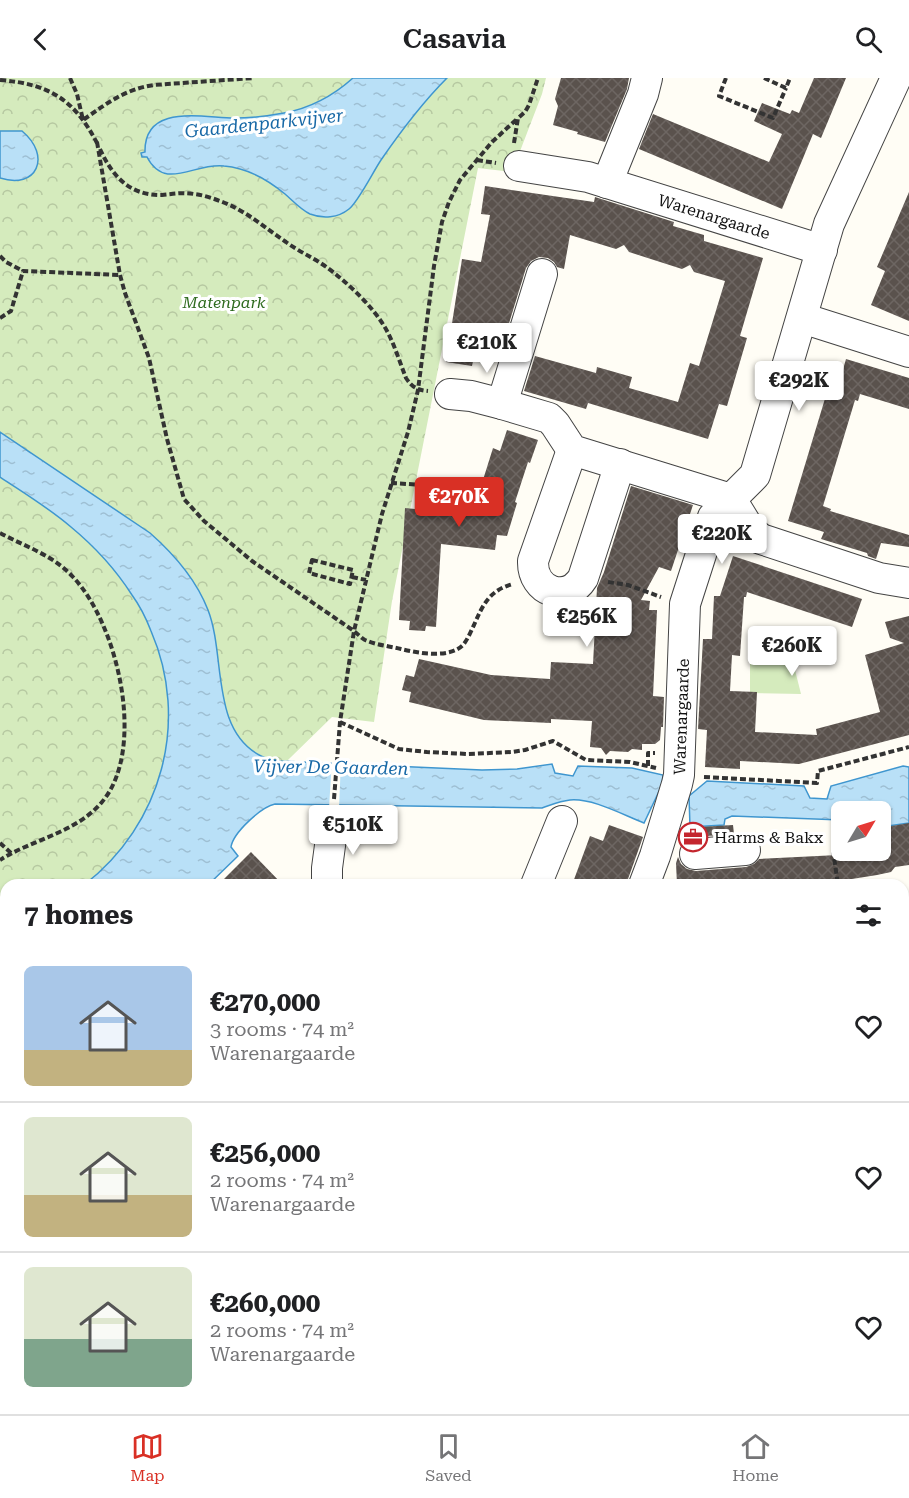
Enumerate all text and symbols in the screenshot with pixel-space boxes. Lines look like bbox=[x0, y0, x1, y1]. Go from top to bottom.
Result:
icon: back bbox=[24, 23, 57, 56]
text: Casavia bbox=[403, 23, 506, 55]
icon: search bbox=[852, 23, 885, 56]
water label: Gaardenparkvijver bbox=[184, 104, 345, 142]
street label: Warenargaarde bbox=[656, 190, 773, 243]
park label: Matenpark bbox=[182, 293, 266, 312]
pin: €210K bbox=[445, 323, 529, 374]
text: €210K bbox=[457, 330, 517, 354]
pin: €292K bbox=[757, 361, 841, 412]
text: €292K bbox=[769, 368, 829, 392]
pin: €270K bbox=[417, 477, 501, 528]
text: €270K bbox=[429, 484, 489, 508]
pin: €220K bbox=[680, 514, 764, 565]
text: €220K bbox=[692, 521, 752, 545]
pin: €256K bbox=[545, 597, 629, 648]
text: €256K bbox=[557, 604, 617, 628]
pin: €260K bbox=[750, 626, 834, 677]
text: €260K bbox=[762, 633, 822, 657]
street label: Warenargaarde bbox=[670, 658, 693, 775]
water label: Vijver De Gaarden bbox=[253, 755, 409, 779]
north arrow bbox=[831, 801, 891, 861]
map controls bbox=[831, 801, 891, 861]
pin: €510K bbox=[311, 805, 395, 856]
text: €510K bbox=[323, 812, 383, 836]
office icon: Harms & Bakx bbox=[677, 821, 709, 853]
place label: Harms & Bakx bbox=[714, 828, 824, 847]
icon: filters bbox=[852, 899, 885, 932]
text: 7 homes bbox=[24, 900, 133, 930]
text: €270,000 bbox=[210, 987, 320, 1017]
icon: home bbox=[72, 990, 144, 1062]
icon: heart bbox=[852, 1010, 885, 1043]
text: 3 rooms · 74 m² bbox=[210, 1017, 354, 1041]
text: Warenargaarde bbox=[210, 1041, 355, 1065]
text: €256,000 bbox=[210, 1138, 320, 1168]
icon: home bbox=[72, 1141, 144, 1213]
icon: heart bbox=[852, 1161, 885, 1194]
text: 2 rooms · 74 m² bbox=[210, 1168, 354, 1192]
text: Warenargaarde bbox=[210, 1192, 355, 1216]
text: €260,000 bbox=[210, 1288, 320, 1318]
icon: home bbox=[72, 1291, 144, 1363]
icon: heart bbox=[852, 1311, 885, 1344]
text: 2 rooms · 74 m² bbox=[210, 1318, 354, 1342]
text: Warenargaarde bbox=[210, 1342, 355, 1366]
tab: Map bbox=[130, 1430, 165, 1485]
tab: Saved bbox=[425, 1430, 472, 1485]
tab: Home bbox=[732, 1430, 779, 1485]

